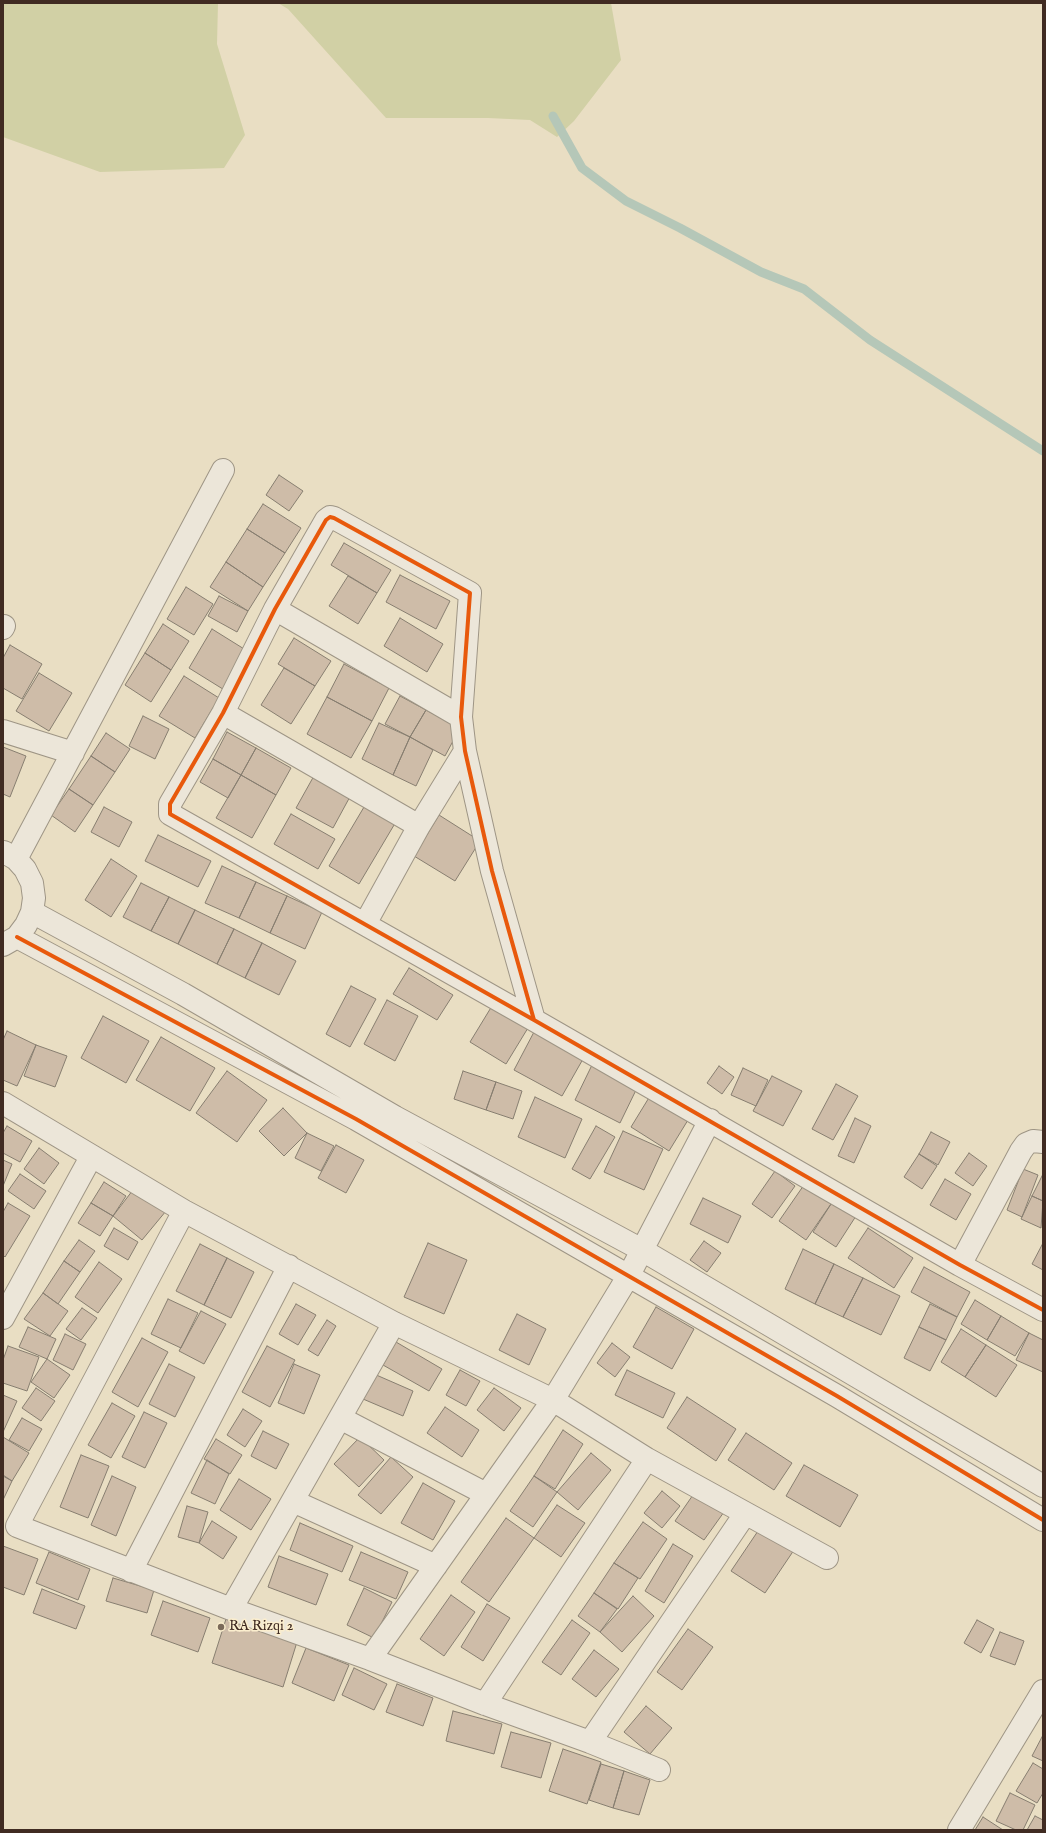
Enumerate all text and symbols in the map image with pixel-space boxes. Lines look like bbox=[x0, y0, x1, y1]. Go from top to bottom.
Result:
place label: RA Rizqi 2 bbox=[229, 1619, 293, 1635]
marker: RA Rizqi 2 bbox=[216, 1622, 226, 1632]

